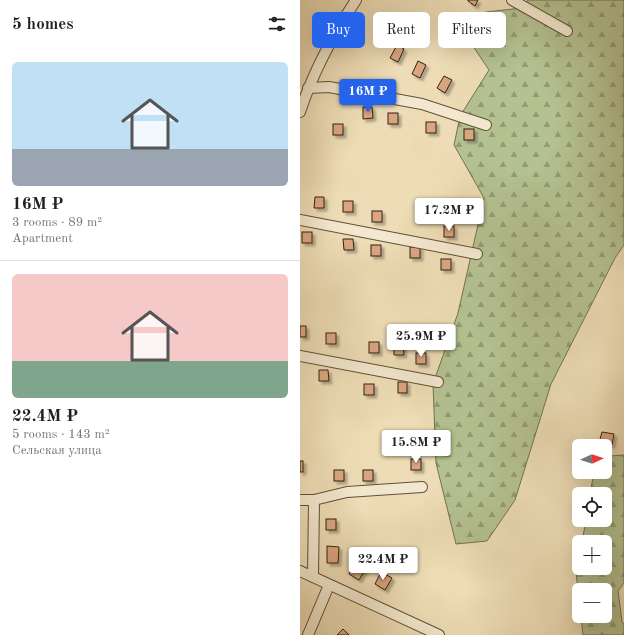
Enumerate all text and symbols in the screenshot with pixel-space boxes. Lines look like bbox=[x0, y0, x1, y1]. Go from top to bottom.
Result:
chip: Buy bbox=[312, 12, 365, 48]
chip: Rent bbox=[373, 12, 430, 48]
chip: Filters bbox=[438, 12, 506, 48]
icon: filters bbox=[266, 13, 288, 35]
text: 5 homes bbox=[12, 16, 74, 33]
pin: 16M ₽ bbox=[340, 79, 396, 113]
text: 16M ₽ bbox=[348, 85, 388, 98]
icon: home bbox=[114, 88, 186, 160]
text: 16M ₽ bbox=[12, 196, 64, 213]
pin: 17.2M ₽ bbox=[412, 198, 486, 232]
text: 17.2M ₽ bbox=[424, 204, 474, 217]
text: 3 rooms · 89 m² bbox=[12, 216, 102, 229]
text: Apartment bbox=[12, 232, 73, 245]
icon: home bbox=[114, 300, 186, 372]
pin: 25.9M ₽ bbox=[384, 324, 458, 358]
text: 25.9M ₽ bbox=[396, 330, 446, 343]
text: 22.4M ₽ bbox=[12, 408, 78, 425]
text: 5 rooms · 143 m² bbox=[12, 428, 110, 441]
pin: 15.8M ₽ bbox=[379, 430, 453, 464]
text: 15.8M ₽ bbox=[391, 436, 441, 449]
north arrow bbox=[572, 439, 612, 479]
map controls bbox=[572, 439, 612, 623]
text: Сельская улица bbox=[12, 444, 102, 457]
button: locate bbox=[572, 487, 612, 527]
button: + bbox=[572, 535, 612, 575]
pin: 22.4M ₽ bbox=[346, 547, 420, 581]
text: 22.4M ₽ bbox=[358, 553, 408, 566]
button: − bbox=[572, 583, 612, 623]

